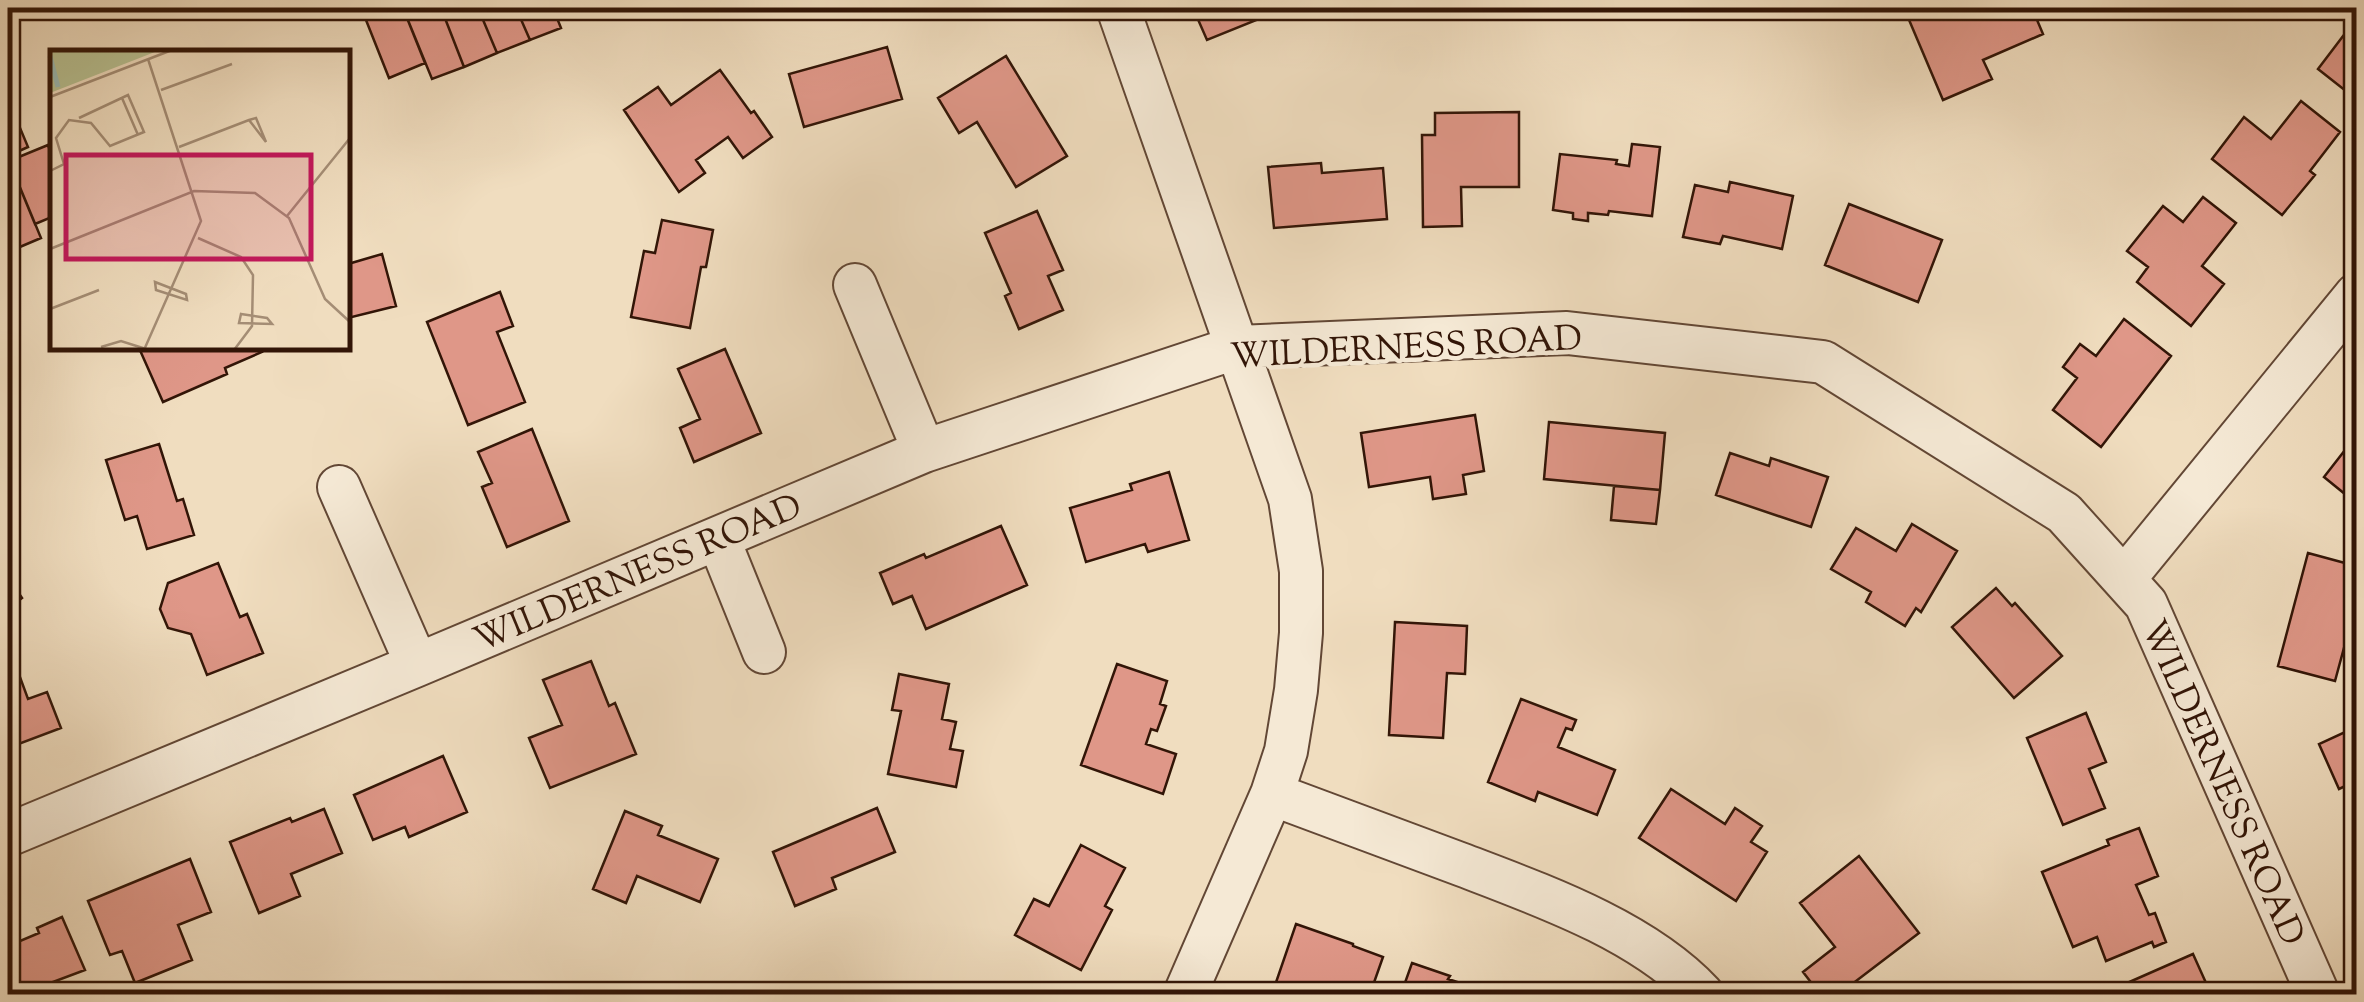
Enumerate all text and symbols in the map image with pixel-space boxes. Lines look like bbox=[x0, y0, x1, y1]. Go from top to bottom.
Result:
inset map bbox=[50, 50, 350, 350]
street label: WILDERNESS ROAD bbox=[1229, 315, 1583, 384]
street label: WILDERNESS ROAD bbox=[466, 483, 810, 667]
street label: WILDERNESS ROAD bbox=[2126, 612, 2316, 955]

